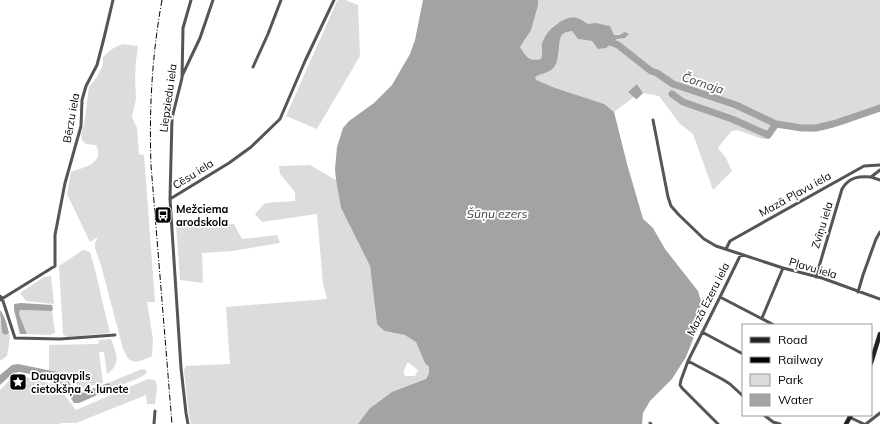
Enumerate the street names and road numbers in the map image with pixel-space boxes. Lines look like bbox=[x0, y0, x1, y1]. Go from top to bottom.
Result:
street label: Liepziedu iela bbox=[156, 63, 180, 133]
street label: Bērzu iela bbox=[60, 92, 82, 144]
street label: Cēsu iela bbox=[170, 156, 216, 192]
street label: Mazā Pļavu iela bbox=[756, 168, 834, 220]
street label: Zvīņu iela bbox=[808, 200, 837, 250]
street label: Pļavu iela bbox=[787, 254, 839, 282]
street label: Mazā Ezeru iela bbox=[684, 260, 732, 338]

